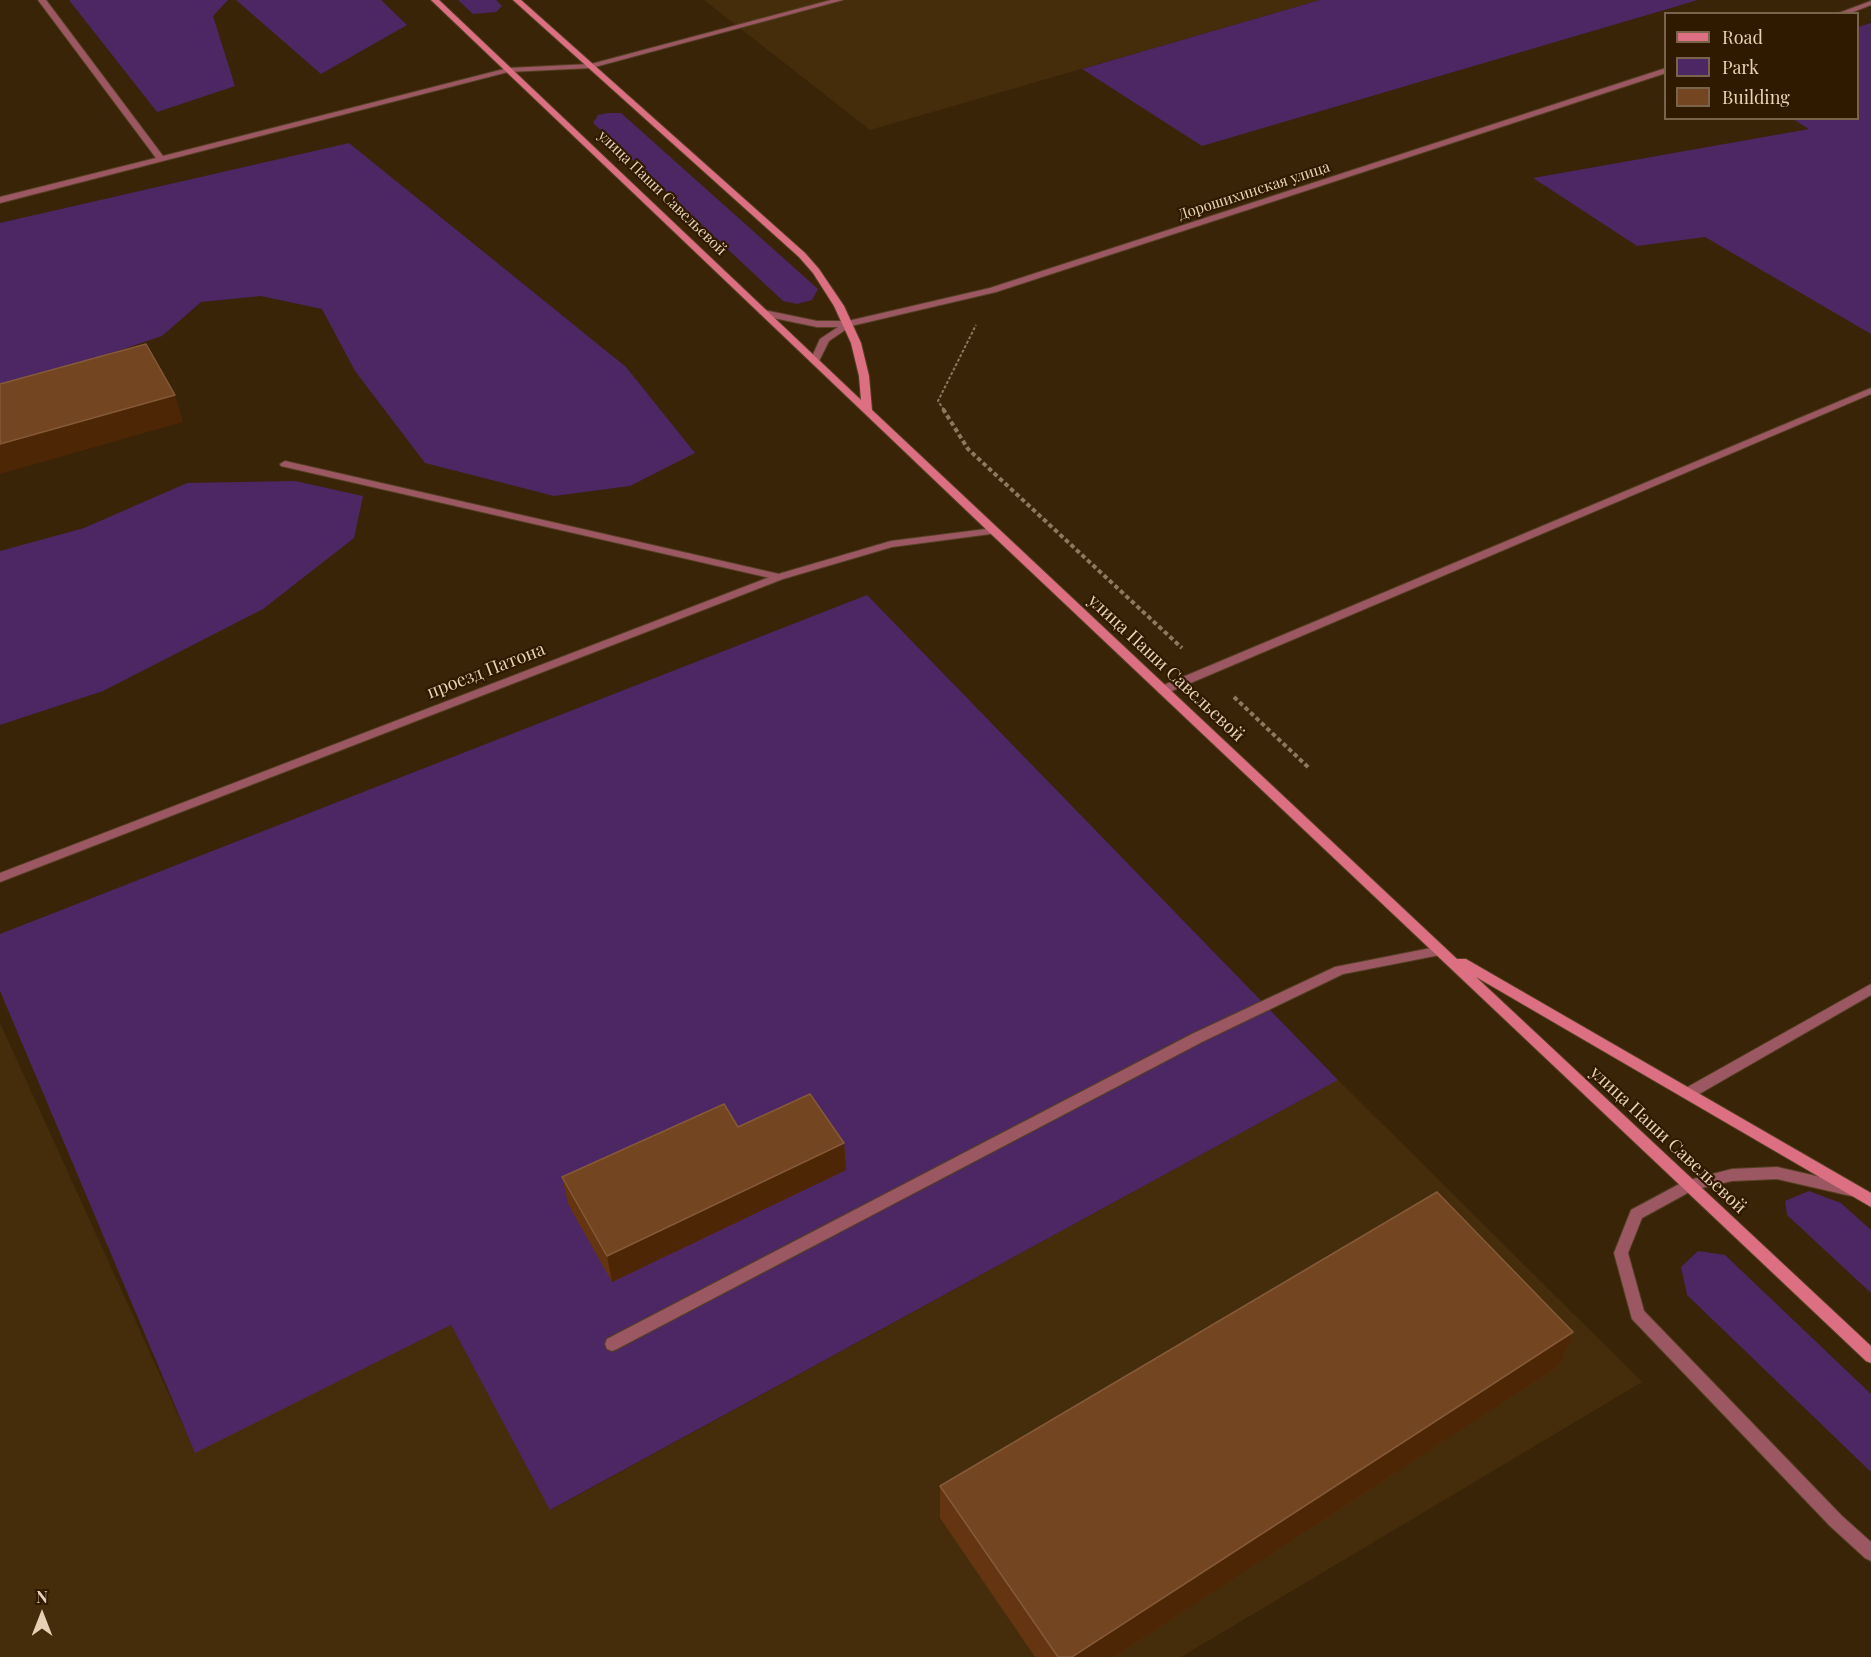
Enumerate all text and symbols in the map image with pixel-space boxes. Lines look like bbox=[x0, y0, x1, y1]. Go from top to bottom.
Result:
legend bbox=[1664, 12, 1859, 120]
text: Road bbox=[1722, 25, 1763, 49]
text: Park bbox=[1722, 55, 1759, 79]
text: Building bbox=[1722, 85, 1790, 109]
street label: улица Паши Савельевой bbox=[594, 127, 730, 259]
street label: Дорошихинская улица bbox=[1176, 158, 1332, 224]
street label: улица Паши Савельевой bbox=[1083, 590, 1249, 746]
street label: проезд Патона bbox=[424, 639, 548, 703]
street label: улица Паши Савельевой bbox=[1585, 1062, 1751, 1218]
north arrow bbox=[12, 1585, 72, 1645]
text: N bbox=[36, 1586, 48, 1607]

